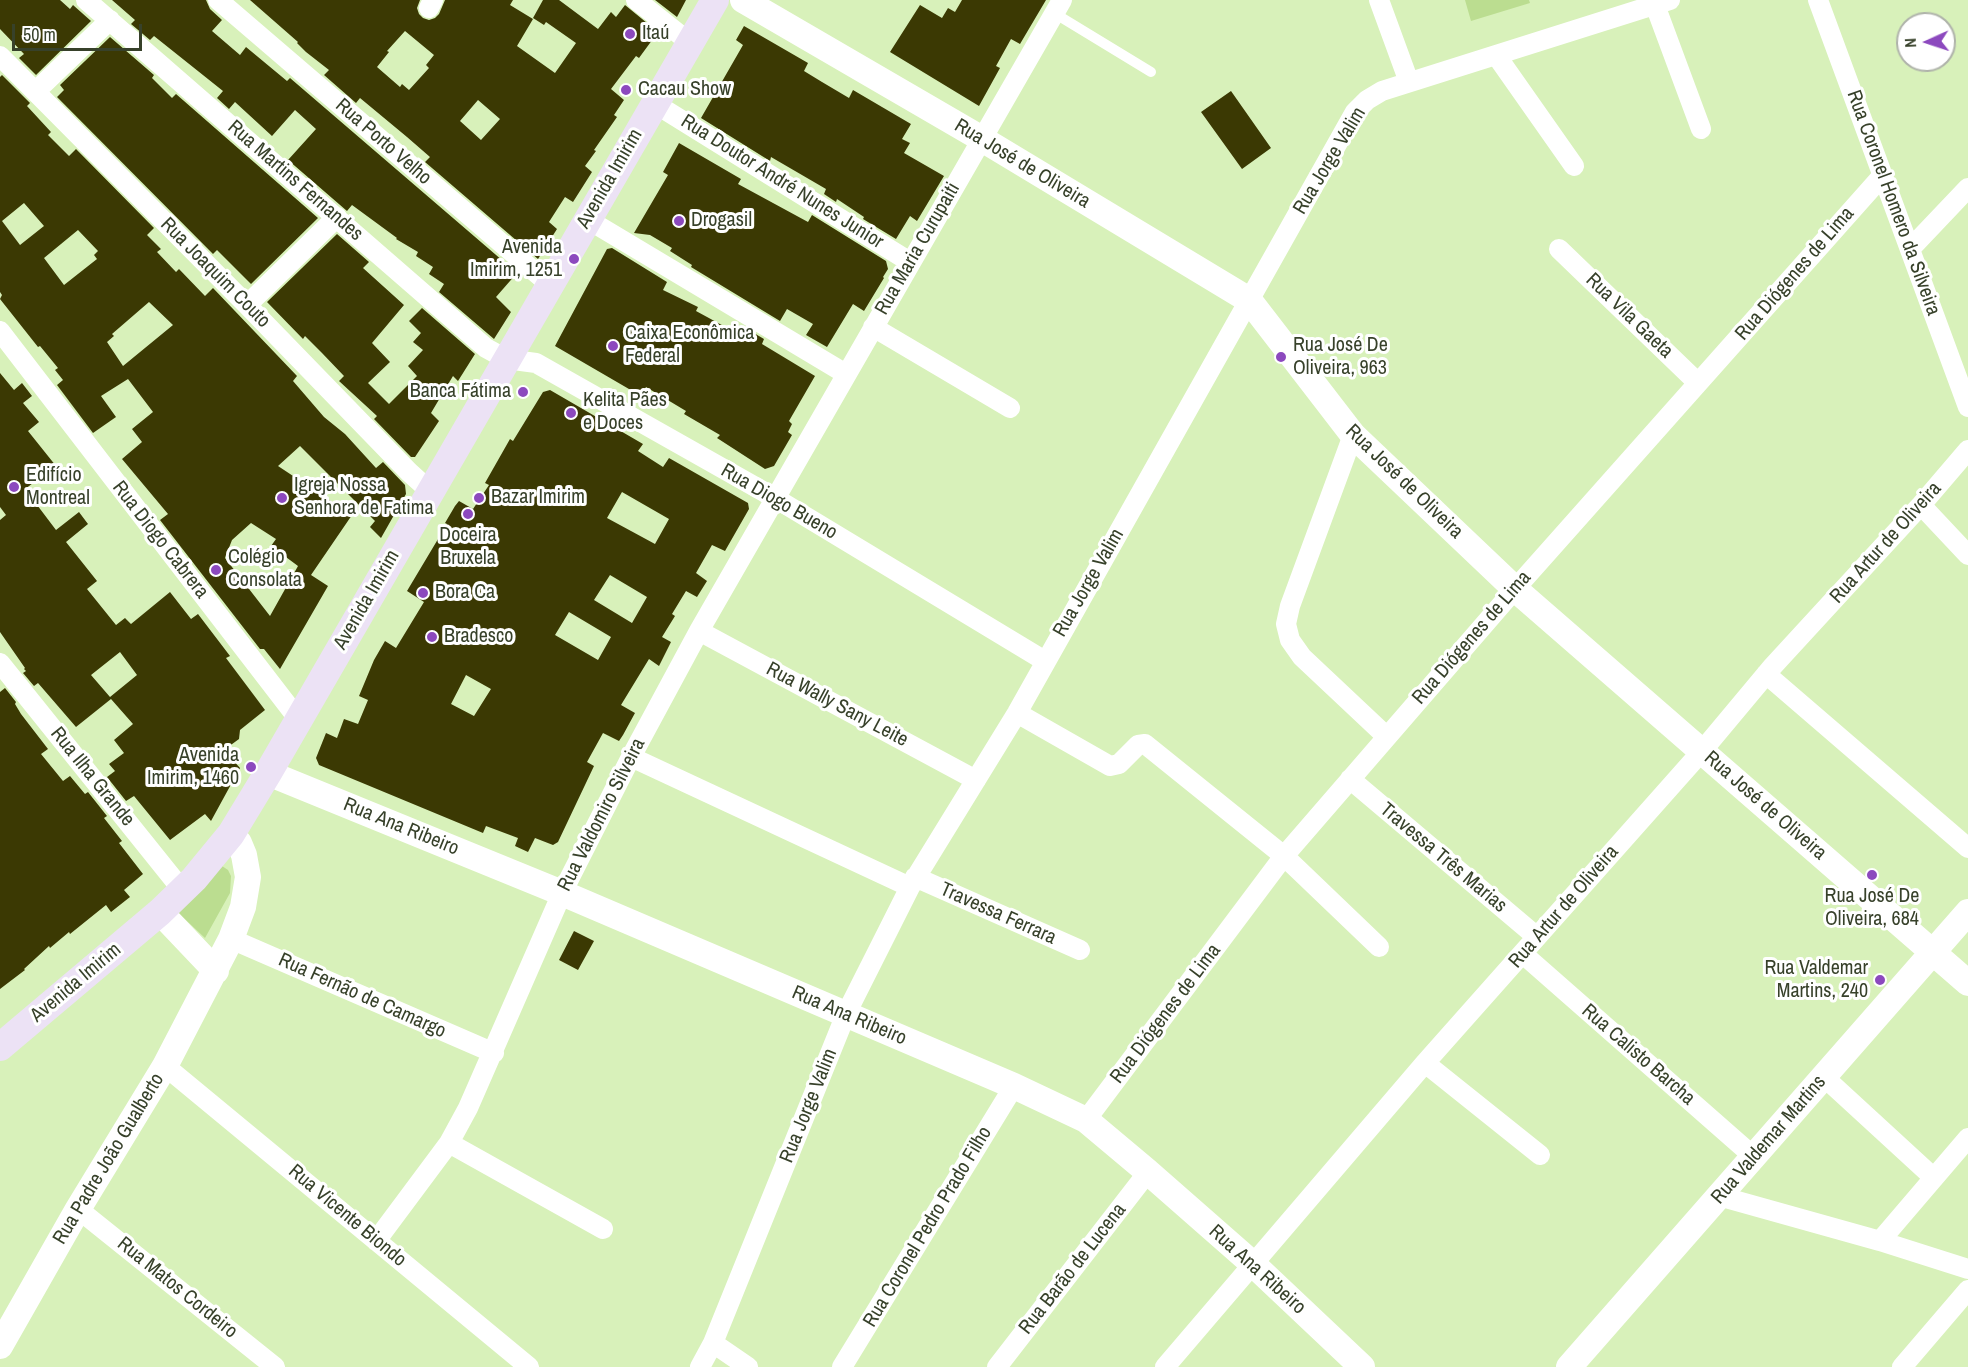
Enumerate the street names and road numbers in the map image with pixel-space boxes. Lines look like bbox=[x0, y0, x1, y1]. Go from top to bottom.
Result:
street label: Rua Coronel Homero da Silveira bbox=[1841, 87, 1945, 319]
street label: Rua Porto Velho bbox=[330, 94, 436, 190]
street label: Rua Jorge Valim bbox=[1289, 103, 1371, 219]
street label: Rua Doutor André Nunes Junior bbox=[676, 110, 888, 254]
street label: Rua José de Oliveira bbox=[950, 114, 1094, 214]
street label: Rua Martins Fernandes bbox=[222, 116, 368, 246]
street label: Avenida Imirim bbox=[572, 125, 648, 233]
street label: Rua Maria Curupaiti bbox=[870, 179, 966, 319]
street label: Rua Diógenes de Lima bbox=[1731, 202, 1859, 346]
street label: Rua Joaquim Couto bbox=[155, 213, 275, 333]
street label: Rua Vila Gaeta bbox=[1580, 269, 1678, 363]
street label: Rua José de Oliveira bbox=[1340, 420, 1468, 544]
street label: Rua Diogo Bueno bbox=[717, 459, 841, 545]
street label: Rua Diogo Cabrera bbox=[107, 477, 213, 603]
street label: Rua Artur de Oliveira bbox=[1825, 477, 1947, 609]
street label: Rua Jorge Valim bbox=[1048, 525, 1130, 641]
street label: Avenida Imirim bbox=[329, 546, 405, 654]
street label: Rua Diógenes de Lima bbox=[1408, 566, 1536, 710]
street label: Rua Wally Sany Leite bbox=[762, 658, 912, 752]
street label: Rua Ilha Grande bbox=[45, 723, 139, 831]
street label: Rua Valdomiro Silveira bbox=[553, 735, 651, 895]
street label: Rua José de Oliveira bbox=[1699, 746, 1831, 866]
street label: Rua Ana Ribeiro bbox=[340, 793, 462, 861]
street label: Travessa Três Marias bbox=[1375, 798, 1511, 918]
street label: Rua Artur de Oliveira bbox=[1504, 841, 1624, 973]
street label: Travessa Ferrara bbox=[936, 878, 1060, 950]
street label: Avenida Imirim bbox=[26, 938, 126, 1028]
street label: Rua Diógenes de Lima bbox=[1106, 939, 1226, 1089]
street label: Rua Fernão de Camargo bbox=[275, 948, 449, 1044]
street label: Rua Ana Ribeiro bbox=[788, 981, 910, 1051]
street label: Rua Calisto Barcha bbox=[1576, 999, 1700, 1111]
street label: Rua Jorge Valim bbox=[775, 1045, 843, 1167]
street label: Rua Padre João Gualberto bbox=[48, 1069, 170, 1249]
street label: Rua Valdemar Martins bbox=[1707, 1071, 1831, 1209]
street label: Rua Coronel Pedro Prado Filho bbox=[859, 1122, 997, 1332]
street label: Rua Vicente Biondo bbox=[283, 1160, 411, 1272]
street label: Rua Barão de Lucena bbox=[1014, 1199, 1132, 1339]
street label: Rua Ana Ribeiro bbox=[1204, 1220, 1310, 1320]
street label: Rua Matos Cordeiro bbox=[112, 1232, 242, 1344]

